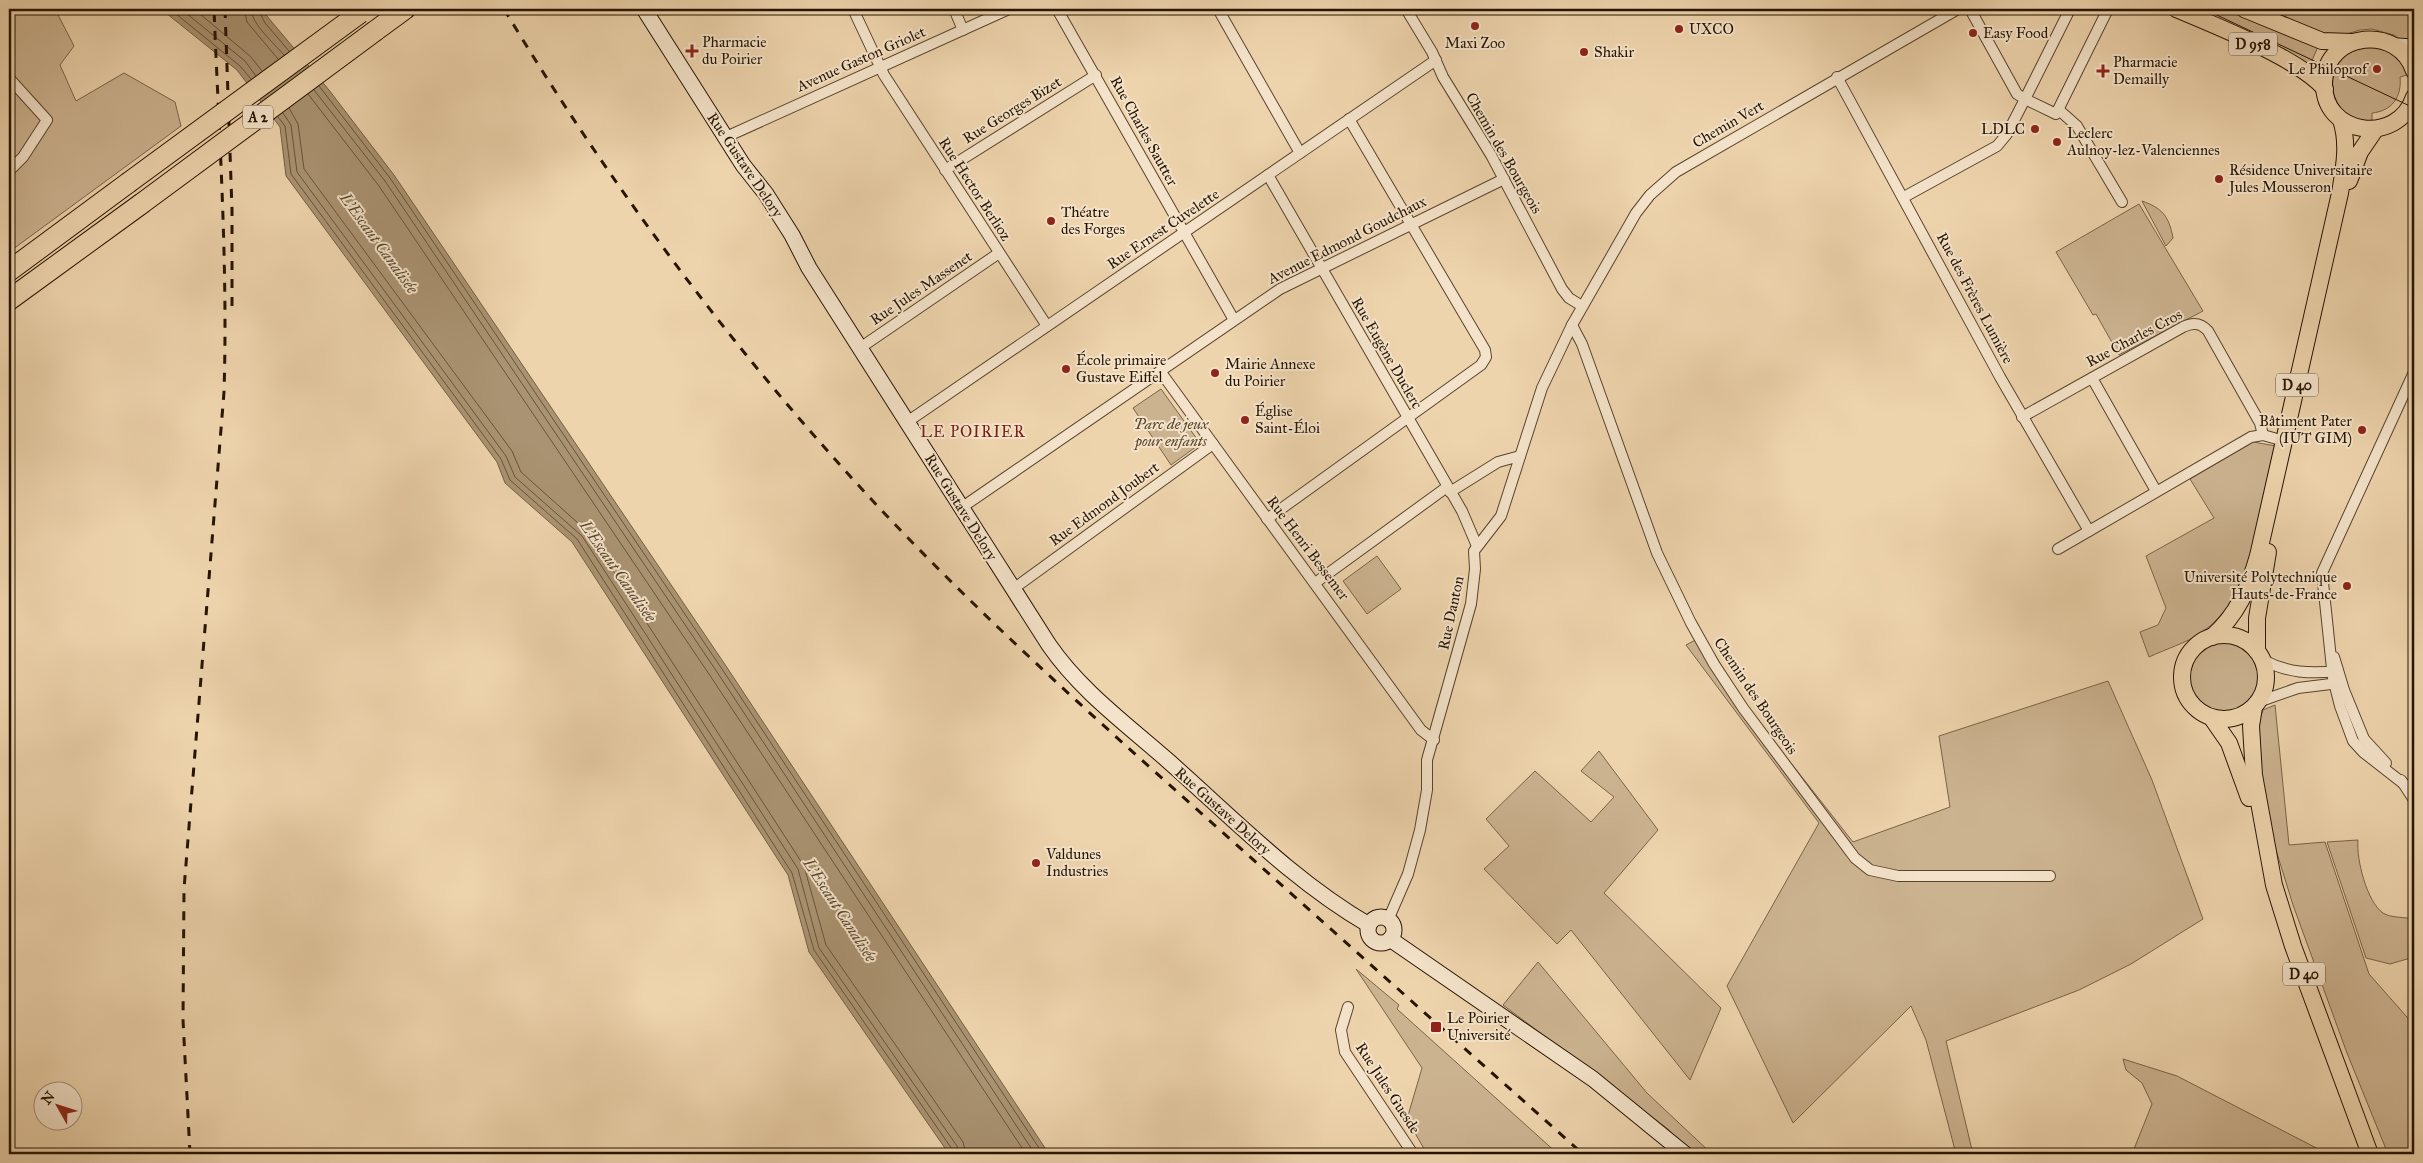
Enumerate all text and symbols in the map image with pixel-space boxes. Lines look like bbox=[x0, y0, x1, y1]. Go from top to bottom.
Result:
marker: Maxi Zoo bbox=[1469, 20, 1481, 32]
place label: UXCO bbox=[1689, 20, 1734, 38]
street label: Avenue Gaston Griolet bbox=[793, 22, 929, 96]
marker: UXCO bbox=[1673, 23, 1685, 35]
place label: Easy Food bbox=[1983, 24, 2049, 42]
marker: Easy Food bbox=[1967, 27, 1979, 39]
place label: Pharmacie du Poirier bbox=[702, 33, 766, 68]
road number: D 958 bbox=[2229, 33, 2277, 56]
place label: Maxi Zoo bbox=[1445, 34, 1506, 52]
place label: Shakir bbox=[1594, 43, 1634, 61]
marker: Pharmacie du Poirier bbox=[686, 45, 698, 57]
marker: Shakir bbox=[1578, 46, 1590, 58]
place label: Pharmacie Demailly bbox=[2113, 53, 2177, 88]
place label: Le Philoprof bbox=[2288, 60, 2370, 78]
marker: Le Philoprof bbox=[2371, 63, 2383, 75]
marker: Pharmacie Demailly bbox=[2097, 65, 2109, 77]
street label: Rue Georges Bizet bbox=[959, 72, 1065, 148]
street label: Rue Charles Sautter bbox=[1106, 73, 1182, 189]
street label: Chemin des Bourgeois bbox=[1462, 89, 1546, 217]
street label: Chemin Vert bbox=[1689, 96, 1767, 152]
road number: A 2 bbox=[243, 105, 273, 128]
street label: Rue Gustave Delory bbox=[703, 109, 787, 222]
place label: LDLC bbox=[1981, 120, 2025, 138]
marker: LDLC bbox=[2029, 123, 2041, 135]
place label: Leclerc Aulnoy-lez-Valenciennes bbox=[2066, 124, 2220, 159]
street label: Rue Hector Berlioz bbox=[935, 134, 1015, 244]
marker: Leclerc Aulnoy-lez-Valenciennes bbox=[2051, 136, 2063, 148]
place label: Résidence Universitaire Jules Mousseron bbox=[2227, 161, 2372, 197]
marker: Résidence Universitaire Jules Mousseron bbox=[2213, 173, 2225, 185]
street label: Rue Ernest Cuvelette bbox=[1104, 185, 1222, 273]
water label: L'Escaut Canalisée bbox=[336, 188, 423, 298]
street label: Avenue Edmond Goudchaux bbox=[1264, 192, 1430, 288]
place label: Théatre des Forges bbox=[1061, 203, 1125, 238]
marker: Théatre des Forges bbox=[1045, 215, 1057, 227]
street label: Rue des Frères Lumière bbox=[1933, 229, 2017, 367]
street label: Rue Jules Massenet bbox=[867, 247, 977, 330]
street label: Rue Eugène Duclerc bbox=[1348, 294, 1426, 412]
street label: Rue Charles Cros bbox=[2083, 305, 2185, 371]
place label: École primaire Gustave Eiffel bbox=[1076, 350, 1166, 386]
place label: Mairie Annexe du Poirier bbox=[1225, 355, 1315, 390]
marker: École primaire Gustave Eiffel bbox=[1060, 363, 1072, 375]
marker: Mairie Annexe du Poirier bbox=[1209, 367, 1221, 379]
road number: D 40 bbox=[2276, 374, 2318, 396]
place label: Église Saint-Éloi bbox=[1255, 401, 1320, 437]
place label: Bâtiment Pater (IUT GIM) bbox=[2259, 412, 2352, 448]
marker: Église Saint-Éloi bbox=[1239, 414, 1251, 426]
park label: Parc de jeux pour enfants bbox=[1133, 415, 1209, 451]
district label: LE POIRIER bbox=[920, 422, 1026, 441]
marker: Bâtiment Pater (IUT GIM) bbox=[2356, 424, 2368, 436]
street label: Rue Gustave Delory bbox=[921, 450, 1002, 565]
street label: Rue Edmond Joubert bbox=[1046, 458, 1163, 551]
street label: Rue Henri Bessemer bbox=[1263, 492, 1353, 604]
water label: L'Escaut Canalisée bbox=[575, 516, 661, 626]
place label: Université Polytechnique Hauts-de-France bbox=[2184, 568, 2337, 603]
street label: Rue Danton bbox=[1434, 574, 1468, 652]
marker: Université Polytechnique Hauts-de-France bbox=[2341, 580, 2353, 592]
street label: Chemin des Bourgeois bbox=[1710, 634, 1802, 758]
street label: Rue Gustave Delory bbox=[1171, 763, 1275, 859]
place label: Valdunes Industries bbox=[1045, 845, 1108, 880]
water label: L'Escaut Canalisée bbox=[799, 854, 881, 966]
marker: Valdunes Industries bbox=[1030, 857, 1042, 869]
road number: D 40 bbox=[2283, 962, 2325, 986]
place label: Le Poirier Université bbox=[1447, 1009, 1511, 1044]
marker: Le Poirier Université bbox=[1429, 1020, 1443, 1034]
street label: Rue Jules Guesde bbox=[1351, 1039, 1424, 1137]
north arrow bbox=[32, 1080, 82, 1130]
text: N bbox=[38, 1088, 59, 1108]

